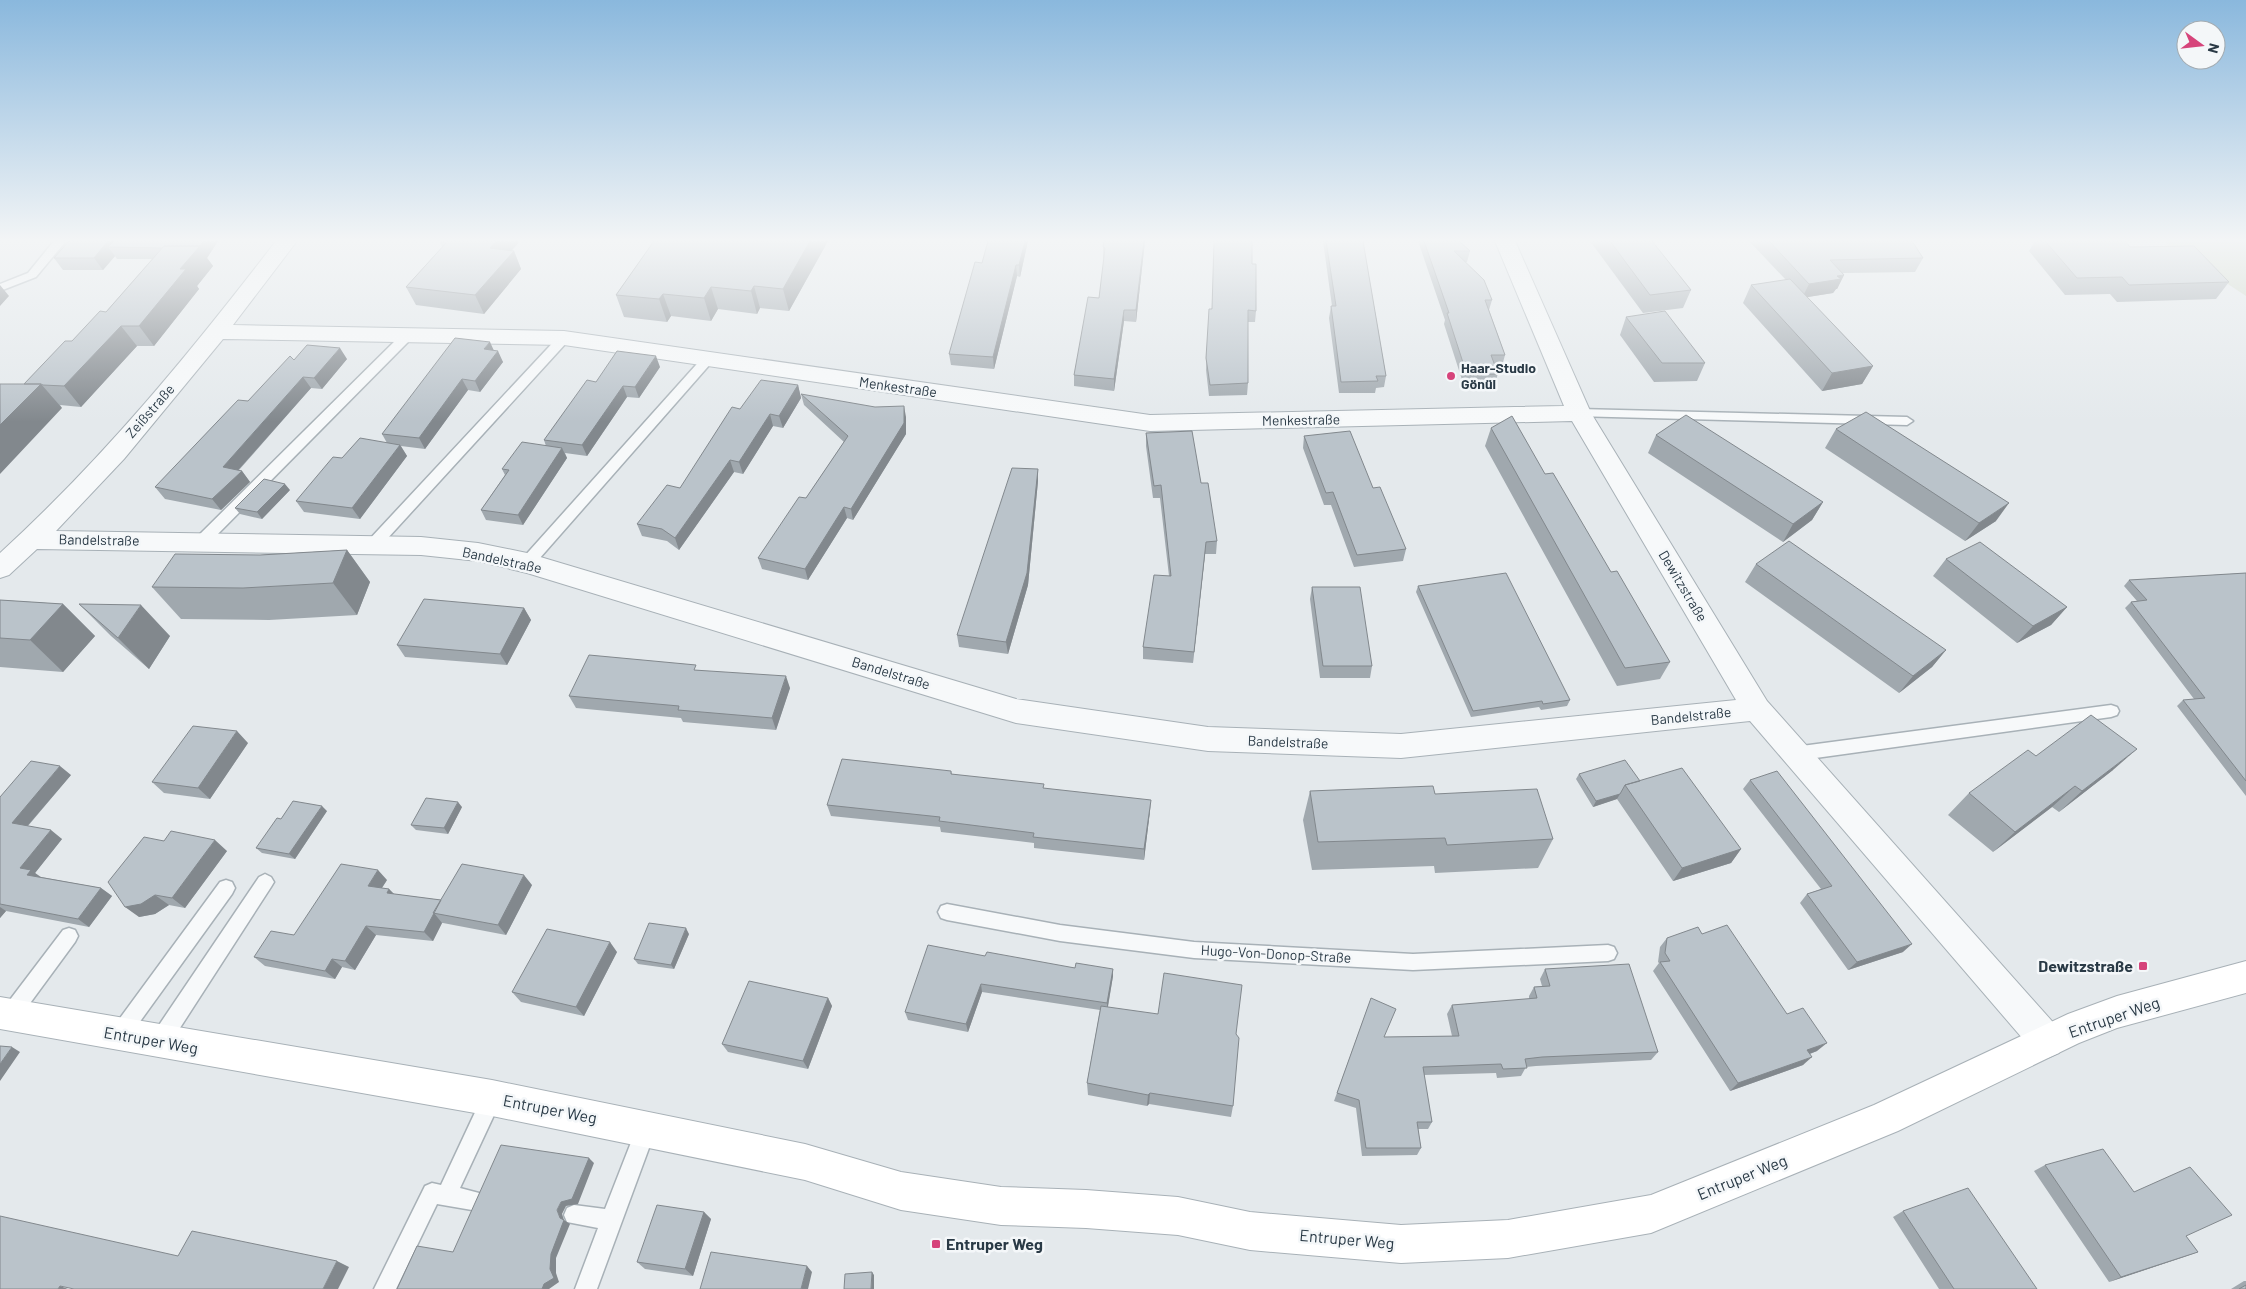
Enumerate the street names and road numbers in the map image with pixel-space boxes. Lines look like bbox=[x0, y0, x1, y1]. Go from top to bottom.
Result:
street label: Menkestraße bbox=[858, 373, 938, 400]
street label: Zeißstraße bbox=[122, 380, 178, 441]
street label: Menkestraße bbox=[1262, 410, 1340, 429]
street label: Bandelstraße bbox=[58, 530, 140, 549]
street label: Bandelstraße bbox=[461, 543, 543, 576]
street label: Dewitzstraße bbox=[1655, 547, 1711, 625]
street label: Bandelstraße bbox=[850, 653, 932, 692]
street label: Bandelstraße bbox=[1650, 703, 1732, 728]
street label: Bandelstraße bbox=[1247, 732, 1329, 751]
street label: Hugo-Von-Donop-Straße bbox=[1200, 941, 1352, 966]
street label: Entruper Weg bbox=[2066, 992, 2162, 1041]
street label: Entruper Weg bbox=[103, 1022, 200, 1057]
street label: Entruper Weg bbox=[502, 1090, 599, 1127]
street label: Entruper Weg bbox=[1694, 1150, 1789, 1203]
street label: Entruper Weg bbox=[1299, 1225, 1395, 1252]

